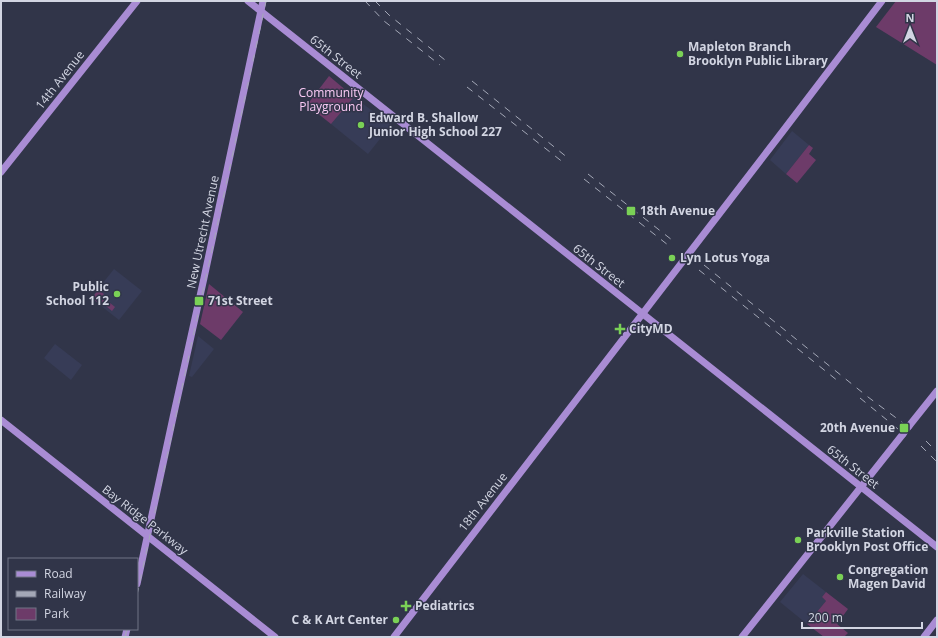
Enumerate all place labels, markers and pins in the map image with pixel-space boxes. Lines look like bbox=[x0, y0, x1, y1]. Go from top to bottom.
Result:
place label: Mapleton Branch Brooklyn Public Library bbox=[688, 38, 828, 69]
marker: Mapleton Branch Brooklyn Public Library bbox=[675, 49, 685, 59]
place label: Edward B. Shallow Junior High School 227 bbox=[368, 109, 502, 140]
marker: Edward B. Shallow Junior High School 227 bbox=[356, 120, 366, 130]
place label: 18th Avenue bbox=[640, 202, 715, 219]
marker: 18th Avenue bbox=[625, 205, 637, 217]
place label: Lyn Lotus Yoga bbox=[680, 249, 770, 266]
marker: Lyn Lotus Yoga bbox=[667, 253, 677, 263]
place label: Public School 112 bbox=[46, 278, 109, 309]
marker: Public School 112 bbox=[112, 289, 122, 299]
place label: 71st Street bbox=[208, 292, 273, 309]
marker: 71st Street bbox=[193, 295, 205, 307]
place label: CityMD bbox=[629, 320, 673, 337]
marker: CityMD bbox=[614, 323, 626, 335]
place label: 20th Avenue bbox=[820, 419, 895, 436]
marker: 20th Avenue bbox=[898, 422, 910, 434]
place label: Parkville Station Brooklyn Post Office bbox=[806, 524, 928, 555]
marker: Parkville Station Brooklyn Post Office bbox=[793, 535, 803, 545]
place label: Congregation Magen David bbox=[848, 561, 929, 592]
marker: Congregation Magen David bbox=[835, 572, 845, 582]
place label: Pediatrics bbox=[415, 597, 475, 614]
marker: Pediatrics bbox=[400, 600, 412, 612]
place label: C & K Art Center bbox=[292, 611, 389, 628]
marker: C & K Art Center bbox=[391, 615, 401, 625]

